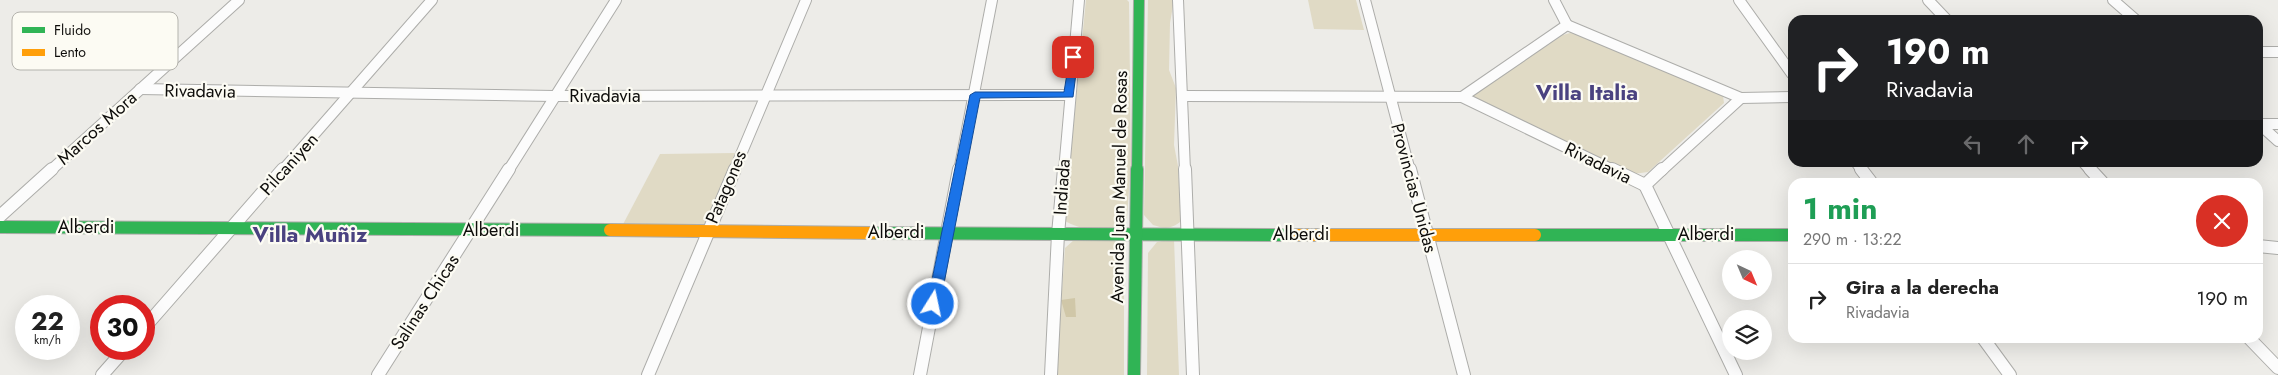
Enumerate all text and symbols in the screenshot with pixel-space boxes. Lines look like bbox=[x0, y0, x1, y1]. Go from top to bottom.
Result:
legend bbox=[12, 12, 178, 70]
text: Fluido bbox=[54, 20, 91, 40]
text: 190 m bbox=[1886, 27, 1990, 77]
icon: right bbox=[1803, 35, 1868, 100]
pin bbox=[1052, 36, 1094, 78]
text: Lento bbox=[54, 42, 86, 62]
icon: arrive bbox=[1059, 43, 1087, 71]
street label: Avenida Juan Manuel de Rosas bbox=[1104, 71, 1134, 303]
text: Rivadavia bbox=[1886, 73, 1973, 105]
district label: Villa Italia bbox=[1535, 76, 1638, 108]
street label: Rivadavia bbox=[164, 77, 236, 105]
street label: Rivadavia bbox=[569, 83, 641, 109]
street label: Marcos Mora bbox=[51, 85, 143, 171]
street label: Provincias Unidas bbox=[1384, 120, 1444, 256]
street label: Pilcaniyen bbox=[254, 127, 324, 201]
icon: left bbox=[1959, 130, 1987, 158]
icon: ahead bbox=[2012, 130, 2040, 158]
icon: right bbox=[2065, 130, 2093, 158]
street label: Rivadavia bbox=[1560, 136, 1636, 190]
street label: Patagones bbox=[699, 146, 753, 228]
street label: Indiada bbox=[1047, 158, 1077, 216]
text: 1 min bbox=[1803, 187, 1877, 230]
button: close bbox=[2196, 195, 2248, 247]
street label: Alberdi bbox=[58, 214, 114, 240]
street label: Alberdi bbox=[463, 217, 519, 243]
district label: Villa Muñiz bbox=[251, 218, 368, 250]
street label: Alberdi bbox=[868, 219, 924, 245]
street label: Alberdi bbox=[1273, 221, 1329, 247]
street label: Alberdi bbox=[1678, 221, 1734, 247]
text: 290 m · 13:22 bbox=[1803, 228, 1902, 251]
street label: Salinas Chicas bbox=[384, 249, 466, 355]
north arrow bbox=[1722, 250, 1772, 300]
map controls bbox=[1722, 250, 1772, 360]
text: Gira a la derecha bbox=[1846, 274, 1999, 301]
position arrow bbox=[906, 277, 958, 329]
icon: right bbox=[1803, 285, 1831, 313]
text: 190 m bbox=[2197, 285, 2248, 312]
speed limit sign: 30 bbox=[90, 295, 155, 360]
text: Rivadavia bbox=[1846, 301, 1910, 324]
text: 22 bbox=[31, 303, 64, 339]
button: layers bbox=[1722, 310, 1772, 360]
text: km/h bbox=[34, 331, 61, 349]

